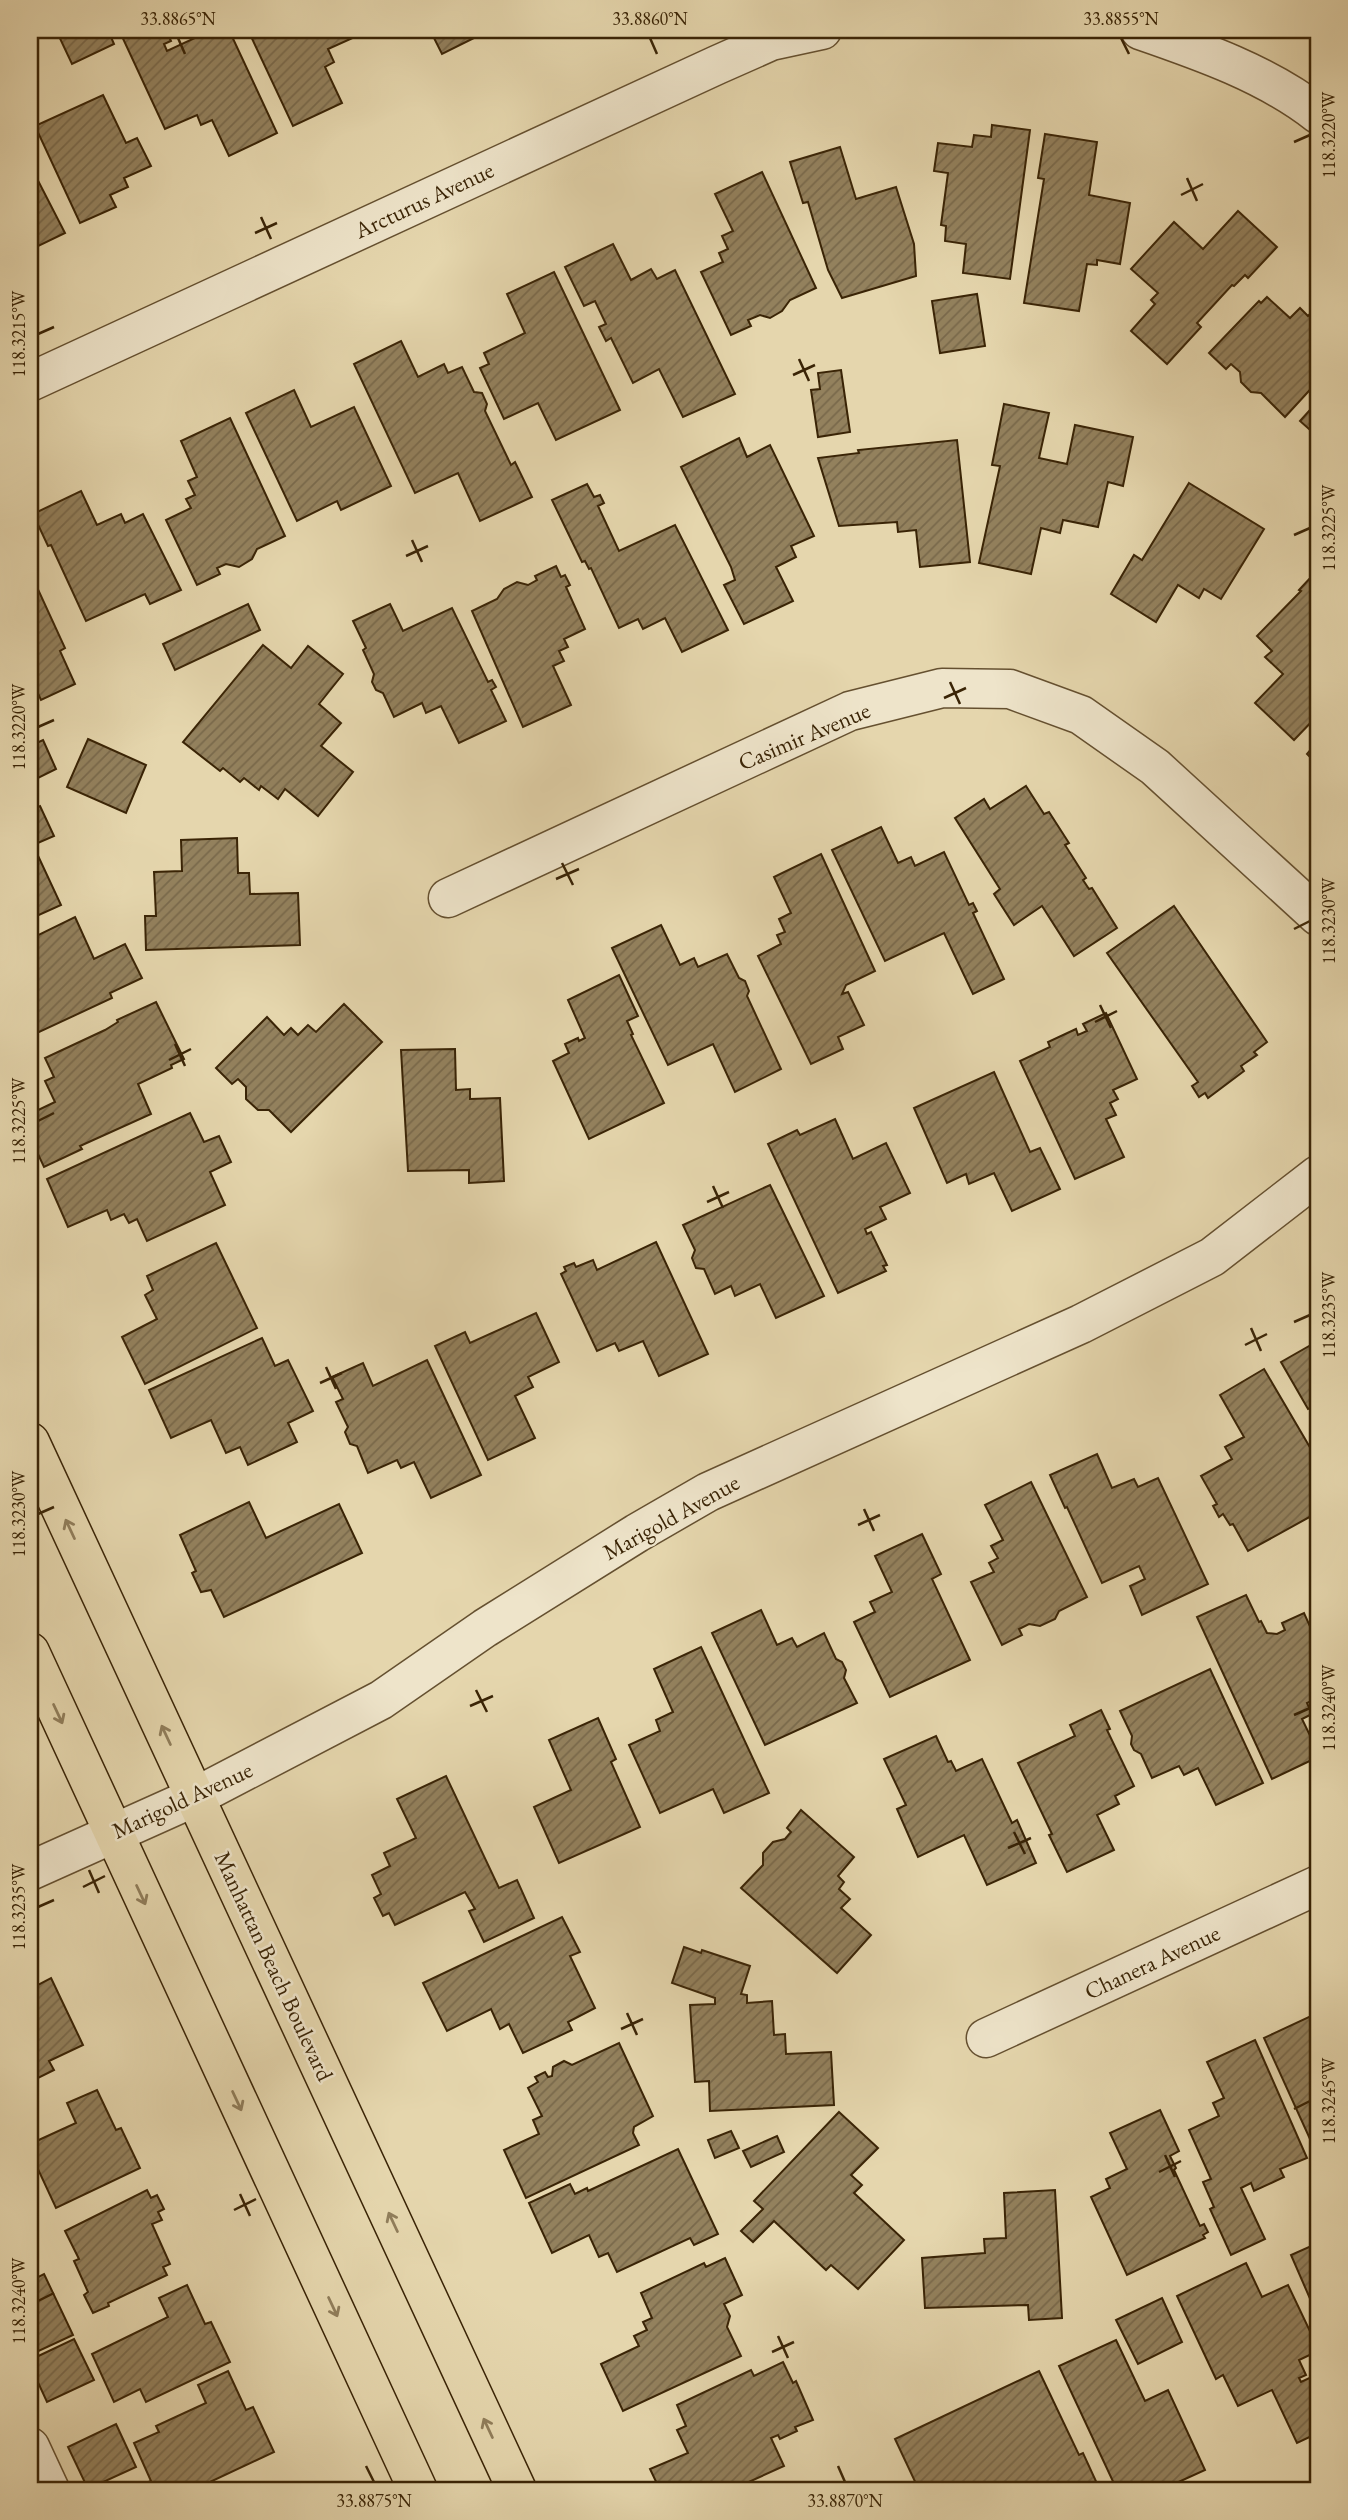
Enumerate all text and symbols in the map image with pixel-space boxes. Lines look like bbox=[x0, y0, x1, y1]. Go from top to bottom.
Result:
text: 33.8865°N bbox=[140, 7, 216, 30]
text: 33.8860°N bbox=[612, 7, 688, 30]
text: 33.8855°N bbox=[1083, 7, 1159, 30]
text: 118.3220°W bbox=[1317, 91, 1340, 178]
street label: Arcturus Avenue bbox=[349, 155, 498, 246]
text: 118.3215°W bbox=[7, 290, 30, 377]
text: 118.3225°W bbox=[1317, 484, 1340, 571]
text: 118.3220°W bbox=[7, 683, 30, 770]
street label: Casimir Avenue bbox=[734, 695, 874, 777]
text: 118.3230°W bbox=[1317, 877, 1340, 964]
text: 118.3225°W bbox=[7, 1077, 30, 1164]
text: 118.3235°W bbox=[1317, 1271, 1340, 1358]
street label: Marigold Avenue bbox=[597, 1467, 745, 1567]
text: 118.3230°W bbox=[7, 1470, 30, 1557]
one-way arrow bbox=[63, 1518, 76, 1540]
text: 118.3240°W bbox=[1317, 1664, 1340, 1751]
one-way arrow bbox=[52, 1703, 65, 1725]
one-way arrow bbox=[159, 1725, 172, 1746]
street label: Marigold Avenue bbox=[107, 1754, 257, 1846]
street label: Manhattan Beach Boulevard bbox=[208, 1846, 341, 2086]
text: 118.3235°W bbox=[7, 1863, 30, 1950]
one-way arrow bbox=[136, 1884, 149, 1905]
street label: Chanera Avenue bbox=[1080, 1918, 1224, 2006]
text: 118.3245°W bbox=[1317, 2057, 1340, 2144]
one-way arrow bbox=[231, 2090, 244, 2111]
one-way arrow bbox=[386, 2212, 399, 2233]
text: 118.3240°W bbox=[7, 2257, 30, 2344]
one-way arrow bbox=[327, 2296, 340, 2317]
one-way arrow bbox=[481, 2418, 495, 2439]
text: 33.8875°N bbox=[336, 2489, 412, 2512]
text: 33.8870°N bbox=[807, 2489, 883, 2512]

